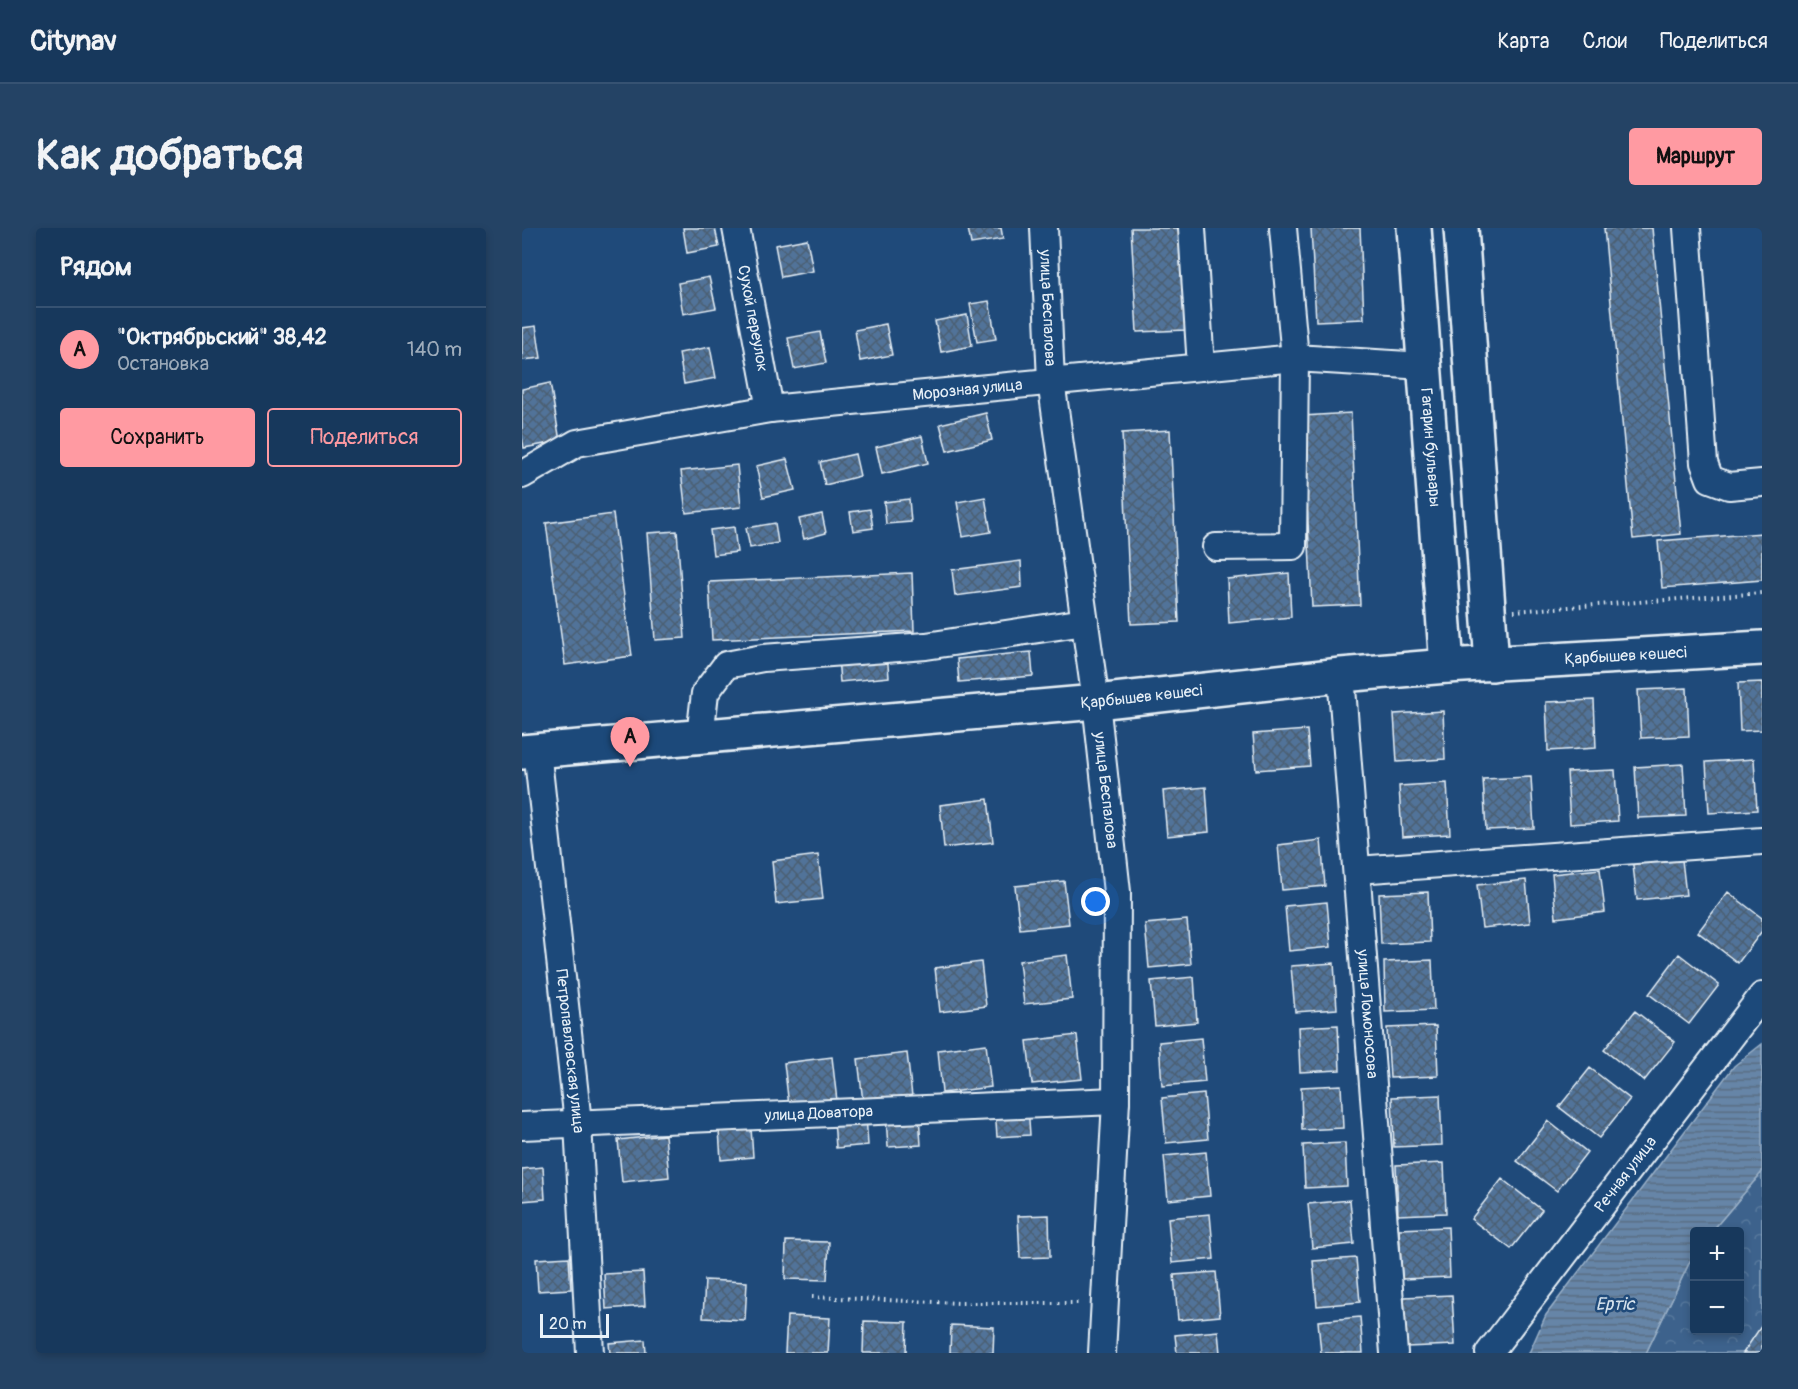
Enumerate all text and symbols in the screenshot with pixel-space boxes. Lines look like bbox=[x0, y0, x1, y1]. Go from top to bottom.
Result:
text: Citynav bbox=[30, 24, 117, 59]
text: Карта bbox=[1497, 28, 1549, 55]
text: Слои bbox=[1582, 28, 1627, 55]
text: Поделиться bbox=[1660, 28, 1768, 55]
button: Маршрут bbox=[1629, 128, 1762, 185]
text: Как добраться bbox=[36, 130, 303, 182]
street label: улица Беспалова bbox=[1035, 248, 1060, 367]
text: Рядом bbox=[60, 251, 132, 283]
street label: Сухой переулок bbox=[733, 263, 773, 373]
text: "Октрябрьский" 38,42 bbox=[117, 323, 327, 351]
text: A bbox=[73, 337, 86, 362]
text: 140 m bbox=[407, 337, 462, 362]
text: Остановка bbox=[117, 351, 209, 376]
street label: Морозная улица bbox=[912, 375, 1023, 405]
street label: Гагарин бульвары bbox=[1416, 387, 1445, 508]
button: Сохранить bbox=[60, 408, 255, 467]
button: Поделиться bbox=[267, 408, 462, 467]
street label: Қарбышев көшесі bbox=[1564, 642, 1688, 669]
street label: Қарбышев көшесі bbox=[1080, 680, 1204, 713]
pin: A bbox=[610, 718, 650, 767]
street label: улица Беспалова bbox=[1089, 730, 1122, 849]
your location bbox=[1081, 887, 1110, 916]
street label: улица Ломоносова bbox=[1352, 948, 1383, 1079]
street label: Петропавловская улица bbox=[551, 968, 589, 1134]
street label: улица Доватора bbox=[763, 1101, 873, 1126]
street label: Речная улица bbox=[1590, 1132, 1661, 1216]
map controls bbox=[1690, 1227, 1744, 1335]
button: + bbox=[1690, 1227, 1744, 1281]
button: − bbox=[1690, 1281, 1744, 1335]
water label: Ертіс bbox=[1595, 1293, 1635, 1316]
scale bar bbox=[540, 1311, 609, 1338]
text: 20 m bbox=[549, 1314, 587, 1334]

